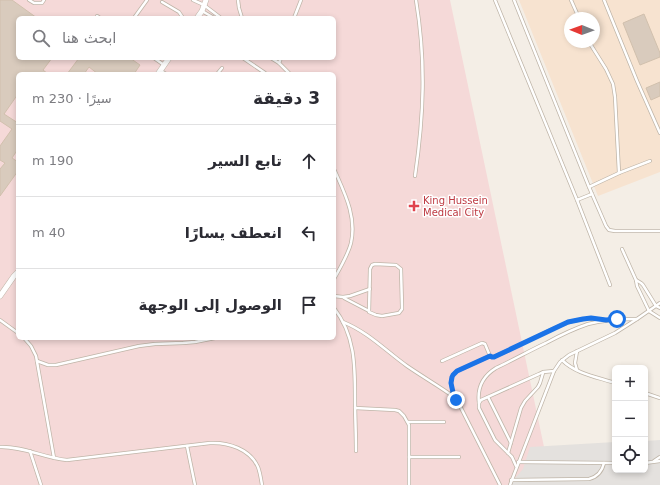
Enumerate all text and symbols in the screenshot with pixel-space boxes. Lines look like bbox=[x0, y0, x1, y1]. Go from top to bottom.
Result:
north arrow bbox=[564, 12, 600, 48]
search box bbox=[16, 16, 336, 60]
icon: search bbox=[30, 27, 52, 49]
text: ابحث هنا bbox=[62, 29, 117, 47]
text: 3 دقيقة bbox=[253, 88, 320, 108]
text: سيرًا · 230 m bbox=[32, 91, 112, 106]
icon: ahead bbox=[298, 150, 320, 172]
text: تابع السير bbox=[208, 152, 282, 170]
text: 190 m bbox=[32, 153, 74, 168]
place label: King Hussein Medical City bbox=[423, 195, 488, 218]
marker: King Hussein Medical City bbox=[408, 200, 420, 212]
icon: left bbox=[298, 222, 320, 244]
text: انعطف يسارًا bbox=[185, 224, 282, 242]
text: 40 m bbox=[32, 225, 65, 240]
icon: arrive bbox=[298, 294, 320, 316]
text: الوصول إلى الوجهة bbox=[139, 296, 282, 314]
route start bbox=[608, 310, 626, 328]
map controls bbox=[612, 365, 648, 473]
button: + bbox=[612, 365, 648, 401]
route end bbox=[447, 391, 465, 409]
button: − bbox=[612, 401, 648, 437]
button: locate bbox=[612, 437, 648, 473]

